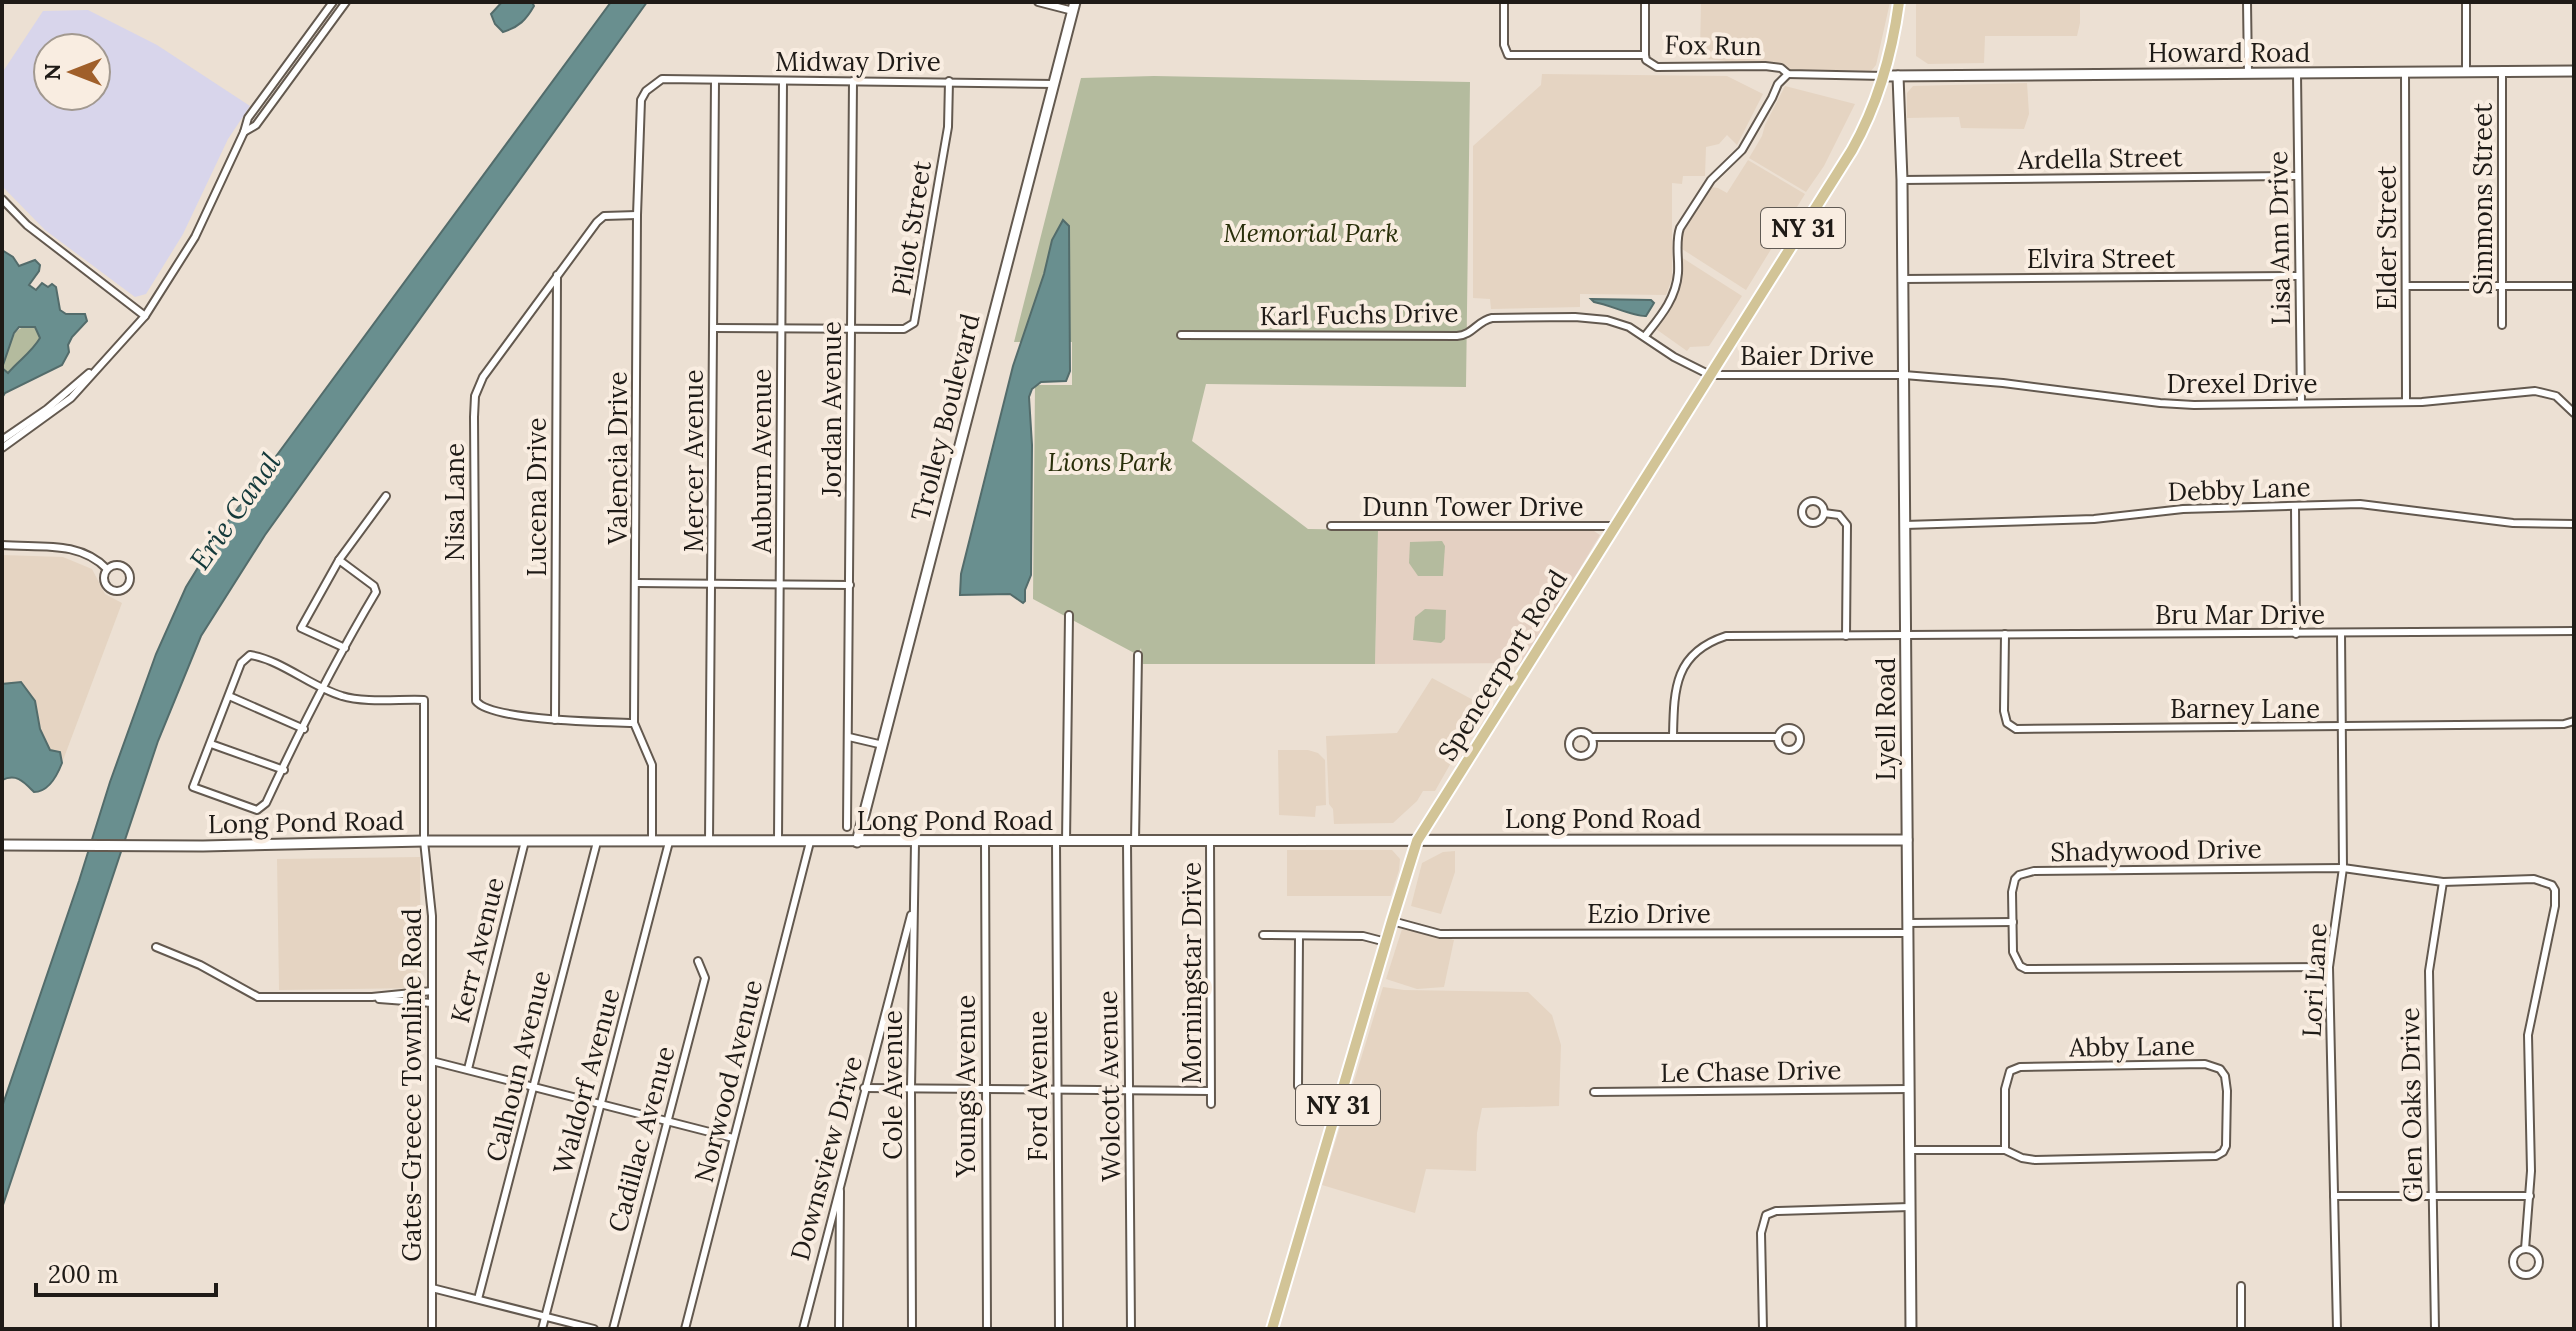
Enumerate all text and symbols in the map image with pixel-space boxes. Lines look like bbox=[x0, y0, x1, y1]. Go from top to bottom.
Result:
street label: Fox Run bbox=[1664, 28, 1762, 62]
north arrow bbox=[32, 32, 112, 112]
street label: Howard Road bbox=[2148, 36, 2310, 69]
street label: Midway Drive bbox=[775, 45, 941, 78]
text: N bbox=[38, 63, 66, 81]
street label: Simmons Street bbox=[2466, 103, 2499, 295]
street label: Ardella Street bbox=[2016, 140, 2183, 176]
street label: Lisa Ann Drive bbox=[2261, 151, 2297, 325]
street label: Pilot Street bbox=[884, 158, 938, 298]
street label: Elder Street bbox=[2370, 166, 2403, 310]
road number: NY 31 bbox=[1761, 208, 1845, 248]
park label: Memorial Park bbox=[1223, 216, 1399, 249]
street label: Elvira Street bbox=[2027, 242, 2175, 275]
street label: Karl Fuchs Drive bbox=[1259, 296, 1459, 332]
street label: Trolley Boulevard bbox=[903, 310, 987, 524]
street label: Jordan Avenue bbox=[815, 321, 848, 498]
street label: Baier Drive bbox=[1740, 339, 1874, 372]
street label: Drexel Drive bbox=[2166, 367, 2318, 400]
street label: Auburn Avenue bbox=[745, 369, 778, 554]
street label: Mercer Avenue bbox=[677, 370, 710, 553]
street label: Valencia Drive bbox=[601, 371, 634, 546]
street label: Lucena Drive bbox=[520, 417, 553, 577]
street label: Nisa Lane bbox=[438, 443, 471, 561]
water label: Erie Canal bbox=[182, 445, 288, 577]
park label: Lions Park bbox=[1047, 445, 1173, 478]
street label: Debby Lane bbox=[2167, 470, 2311, 508]
street label: Dunn Tower Drive bbox=[1362, 490, 1584, 523]
street label: Spencerport Road bbox=[1430, 564, 1574, 766]
street label: Bru Mar Drive bbox=[2155, 598, 2325, 631]
street label: Lyell Road bbox=[1869, 657, 1902, 781]
street label: Barney Lane bbox=[2170, 692, 2320, 725]
street label: Long Pond Road bbox=[1505, 802, 1701, 835]
street label: Long Pond Road bbox=[208, 804, 404, 840]
street label: Long Pond Road bbox=[857, 804, 1053, 837]
street label: Shadywood Drive bbox=[2050, 832, 2262, 868]
street label: Morningstar Drive bbox=[1175, 862, 1208, 1084]
street label: Kerr Avenue bbox=[443, 874, 511, 1026]
street label: Ezio Drive bbox=[1587, 897, 1711, 930]
street label: Gates-Greece Townline Road bbox=[395, 908, 428, 1262]
street label: Lori Lane bbox=[2295, 922, 2333, 1038]
street label: Calhoun Avenue bbox=[478, 967, 558, 1165]
street label: Norwood Avenue bbox=[687, 976, 769, 1186]
street label: Waldorf Avenue bbox=[545, 984, 627, 1178]
street label: Wolcott Avenue bbox=[1091, 990, 1127, 1182]
street label: Youngs Avenue bbox=[949, 995, 982, 1178]
street label: Glen Oaks Drive bbox=[2393, 1007, 2429, 1203]
street label: Cole Avenue bbox=[876, 1010, 909, 1160]
street label: Ford Avenue bbox=[1021, 1011, 1054, 1161]
street label: Abby Lane bbox=[2068, 1028, 2195, 1064]
street label: Cadillac Avenue bbox=[600, 1043, 682, 1235]
street label: Downsview Drive bbox=[783, 1052, 869, 1264]
street label: Le Chase Drive bbox=[1660, 1053, 1842, 1089]
road number: NY 31 bbox=[1296, 1085, 1380, 1125]
scale bar bbox=[36, 1247, 216, 1297]
text: 200 m bbox=[48, 1259, 118, 1290]

